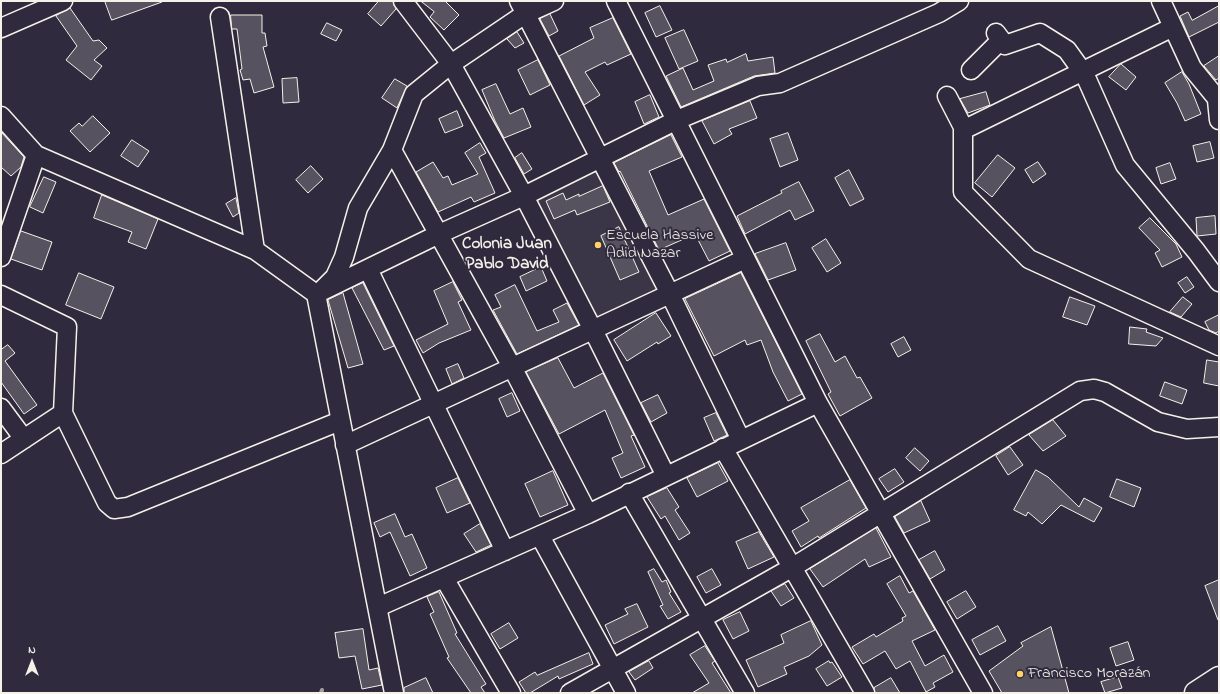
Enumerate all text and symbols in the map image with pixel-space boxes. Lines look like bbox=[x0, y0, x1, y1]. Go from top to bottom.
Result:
place label: Escuela Hassive Adid Nazar bbox=[606, 226, 713, 264]
district label: Colonia Juan Pablo David bbox=[462, 235, 552, 275]
marker: Escuela Hassive Adid Nazar bbox=[593, 240, 603, 250]
north arrow bbox=[12, 642, 52, 682]
text: N bbox=[28, 642, 36, 658]
place label: Francisco Morazán bbox=[1028, 664, 1150, 684]
marker: Francisco Morazán bbox=[1015, 669, 1025, 679]

